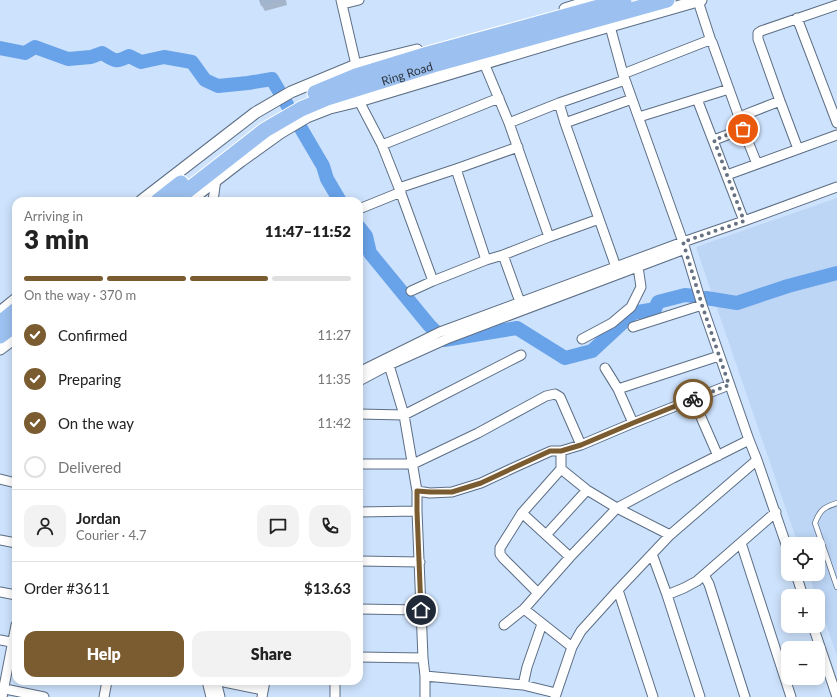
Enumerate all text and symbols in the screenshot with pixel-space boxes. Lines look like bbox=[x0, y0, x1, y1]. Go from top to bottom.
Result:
street label: Ring Road bbox=[379, 58, 434, 88]
pin bbox=[726, 112, 760, 146]
icon: bag bbox=[732, 118, 754, 140]
text: Arriving in bbox=[24, 208, 83, 224]
text: 11:47–11:52 bbox=[265, 222, 351, 240]
text: 3 min bbox=[24, 223, 89, 255]
text: On the way · 370 m bbox=[24, 287, 136, 303]
icon: check bbox=[24, 324, 46, 346]
text: Confirmed bbox=[58, 326, 127, 344]
text: 11:27 bbox=[318, 327, 351, 343]
icon: check bbox=[24, 368, 46, 390]
text: Preparing bbox=[58, 370, 121, 388]
text: 11:35 bbox=[318, 371, 351, 387]
courier bbox=[673, 379, 713, 419]
icon: bike bbox=[682, 388, 704, 410]
icon: check bbox=[24, 412, 46, 434]
text: On the way bbox=[58, 414, 134, 432]
text: 11:42 bbox=[318, 415, 351, 431]
text: Delivered bbox=[58, 458, 121, 476]
button: person bbox=[24, 505, 66, 547]
button: chat bbox=[257, 505, 299, 547]
button: phone bbox=[309, 505, 351, 547]
text: Jordan bbox=[76, 509, 121, 527]
text: Courier · 4.7 bbox=[76, 527, 147, 543]
map controls bbox=[781, 537, 825, 685]
button: locate bbox=[781, 537, 825, 581]
text: Order #3611 bbox=[24, 579, 110, 597]
text: $13.63 bbox=[304, 579, 351, 597]
button: + bbox=[781, 589, 825, 633]
pin bbox=[404, 593, 438, 627]
icon: home bbox=[410, 599, 432, 621]
button: Help bbox=[24, 631, 184, 677]
button: Share bbox=[192, 631, 351, 677]
button: − bbox=[781, 641, 825, 685]

